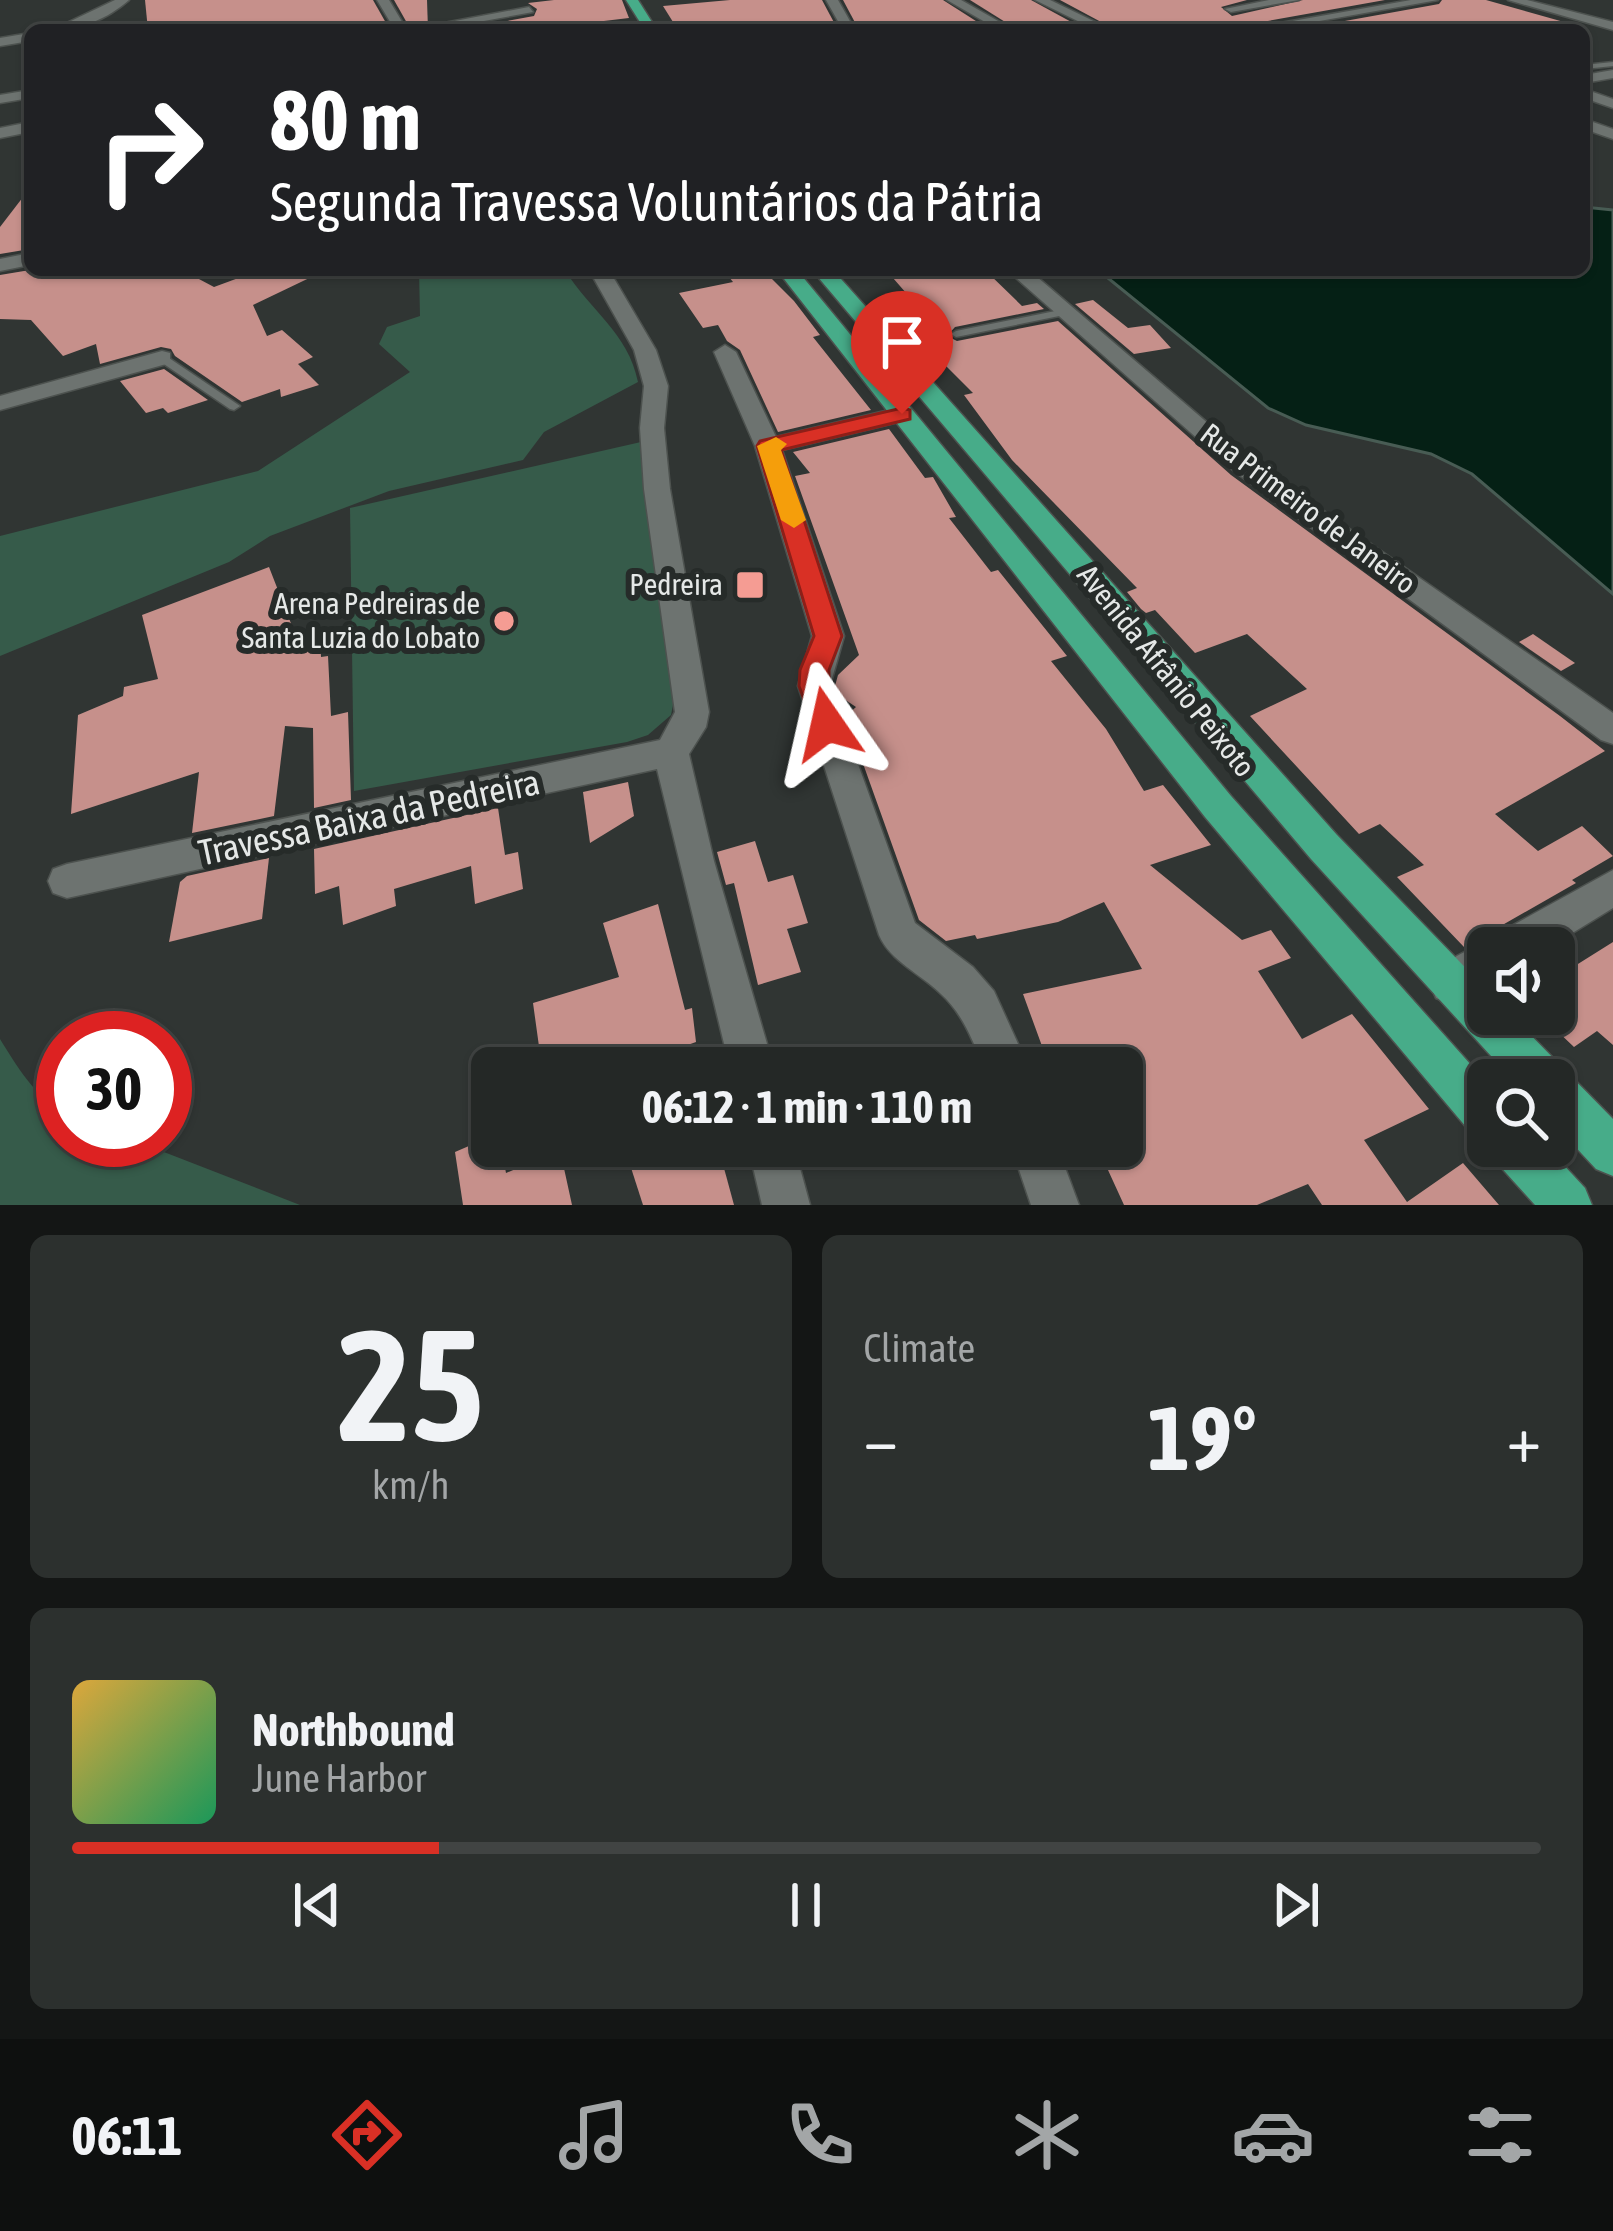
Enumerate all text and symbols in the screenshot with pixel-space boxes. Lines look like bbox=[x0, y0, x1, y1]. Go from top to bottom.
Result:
icon: right bbox=[72, 72, 228, 228]
text: 80 m bbox=[270, 72, 421, 168]
text: Segunda Travessa Voluntários da Pátria bbox=[270, 171, 1043, 232]
pin bbox=[851, 291, 953, 414]
icon: arrive bbox=[869, 309, 935, 375]
street label: Rua Primeiro de Janeiro bbox=[1194, 416, 1423, 600]
street label: Avenida Afrânio Peixoto bbox=[1071, 558, 1263, 783]
place label: Pedreira bbox=[629, 567, 723, 601]
marker: Pedreira bbox=[734, 569, 766, 601]
place label: Arena Pedreiras de Santa Luzia do Lobato bbox=[242, 586, 480, 654]
marker: Arena Pedreiras de Santa Luzia do Lobato bbox=[491, 608, 517, 634]
position arrow bbox=[764, 661, 890, 787]
street label: Travessa Baixa da Pedreira bbox=[195, 760, 543, 874]
map controls bbox=[1467, 927, 1575, 1167]
button: sound bbox=[1467, 927, 1575, 1035]
speed limit sign: 30 bbox=[36, 1011, 192, 1167]
button: search bbox=[1467, 1059, 1575, 1167]
text: 06:12 · 1 min · 110 m bbox=[642, 1081, 972, 1133]
text: 25 bbox=[337, 1295, 484, 1474]
text: Climate bbox=[864, 1326, 975, 1370]
text: 19° bbox=[1148, 1386, 1257, 1489]
text: − bbox=[864, 1400, 898, 1476]
text: + bbox=[1507, 1400, 1541, 1476]
text: km/h bbox=[372, 1463, 449, 1507]
text: Northbound bbox=[252, 1704, 455, 1756]
text: June Harbor bbox=[252, 1756, 426, 1800]
icon: previous bbox=[284, 1872, 350, 1938]
icon: pause bbox=[773, 1872, 839, 1938]
icon: next bbox=[1263, 1872, 1329, 1938]
icon: directions bbox=[325, 2093, 409, 2177]
icon: music bbox=[552, 2093, 636, 2177]
icon: phone bbox=[778, 2093, 862, 2177]
icon: climate bbox=[1005, 2093, 1089, 2177]
icon: car bbox=[1231, 2093, 1315, 2177]
icon: filters bbox=[1458, 2093, 1542, 2177]
text: 06:11 bbox=[71, 2105, 182, 2166]

